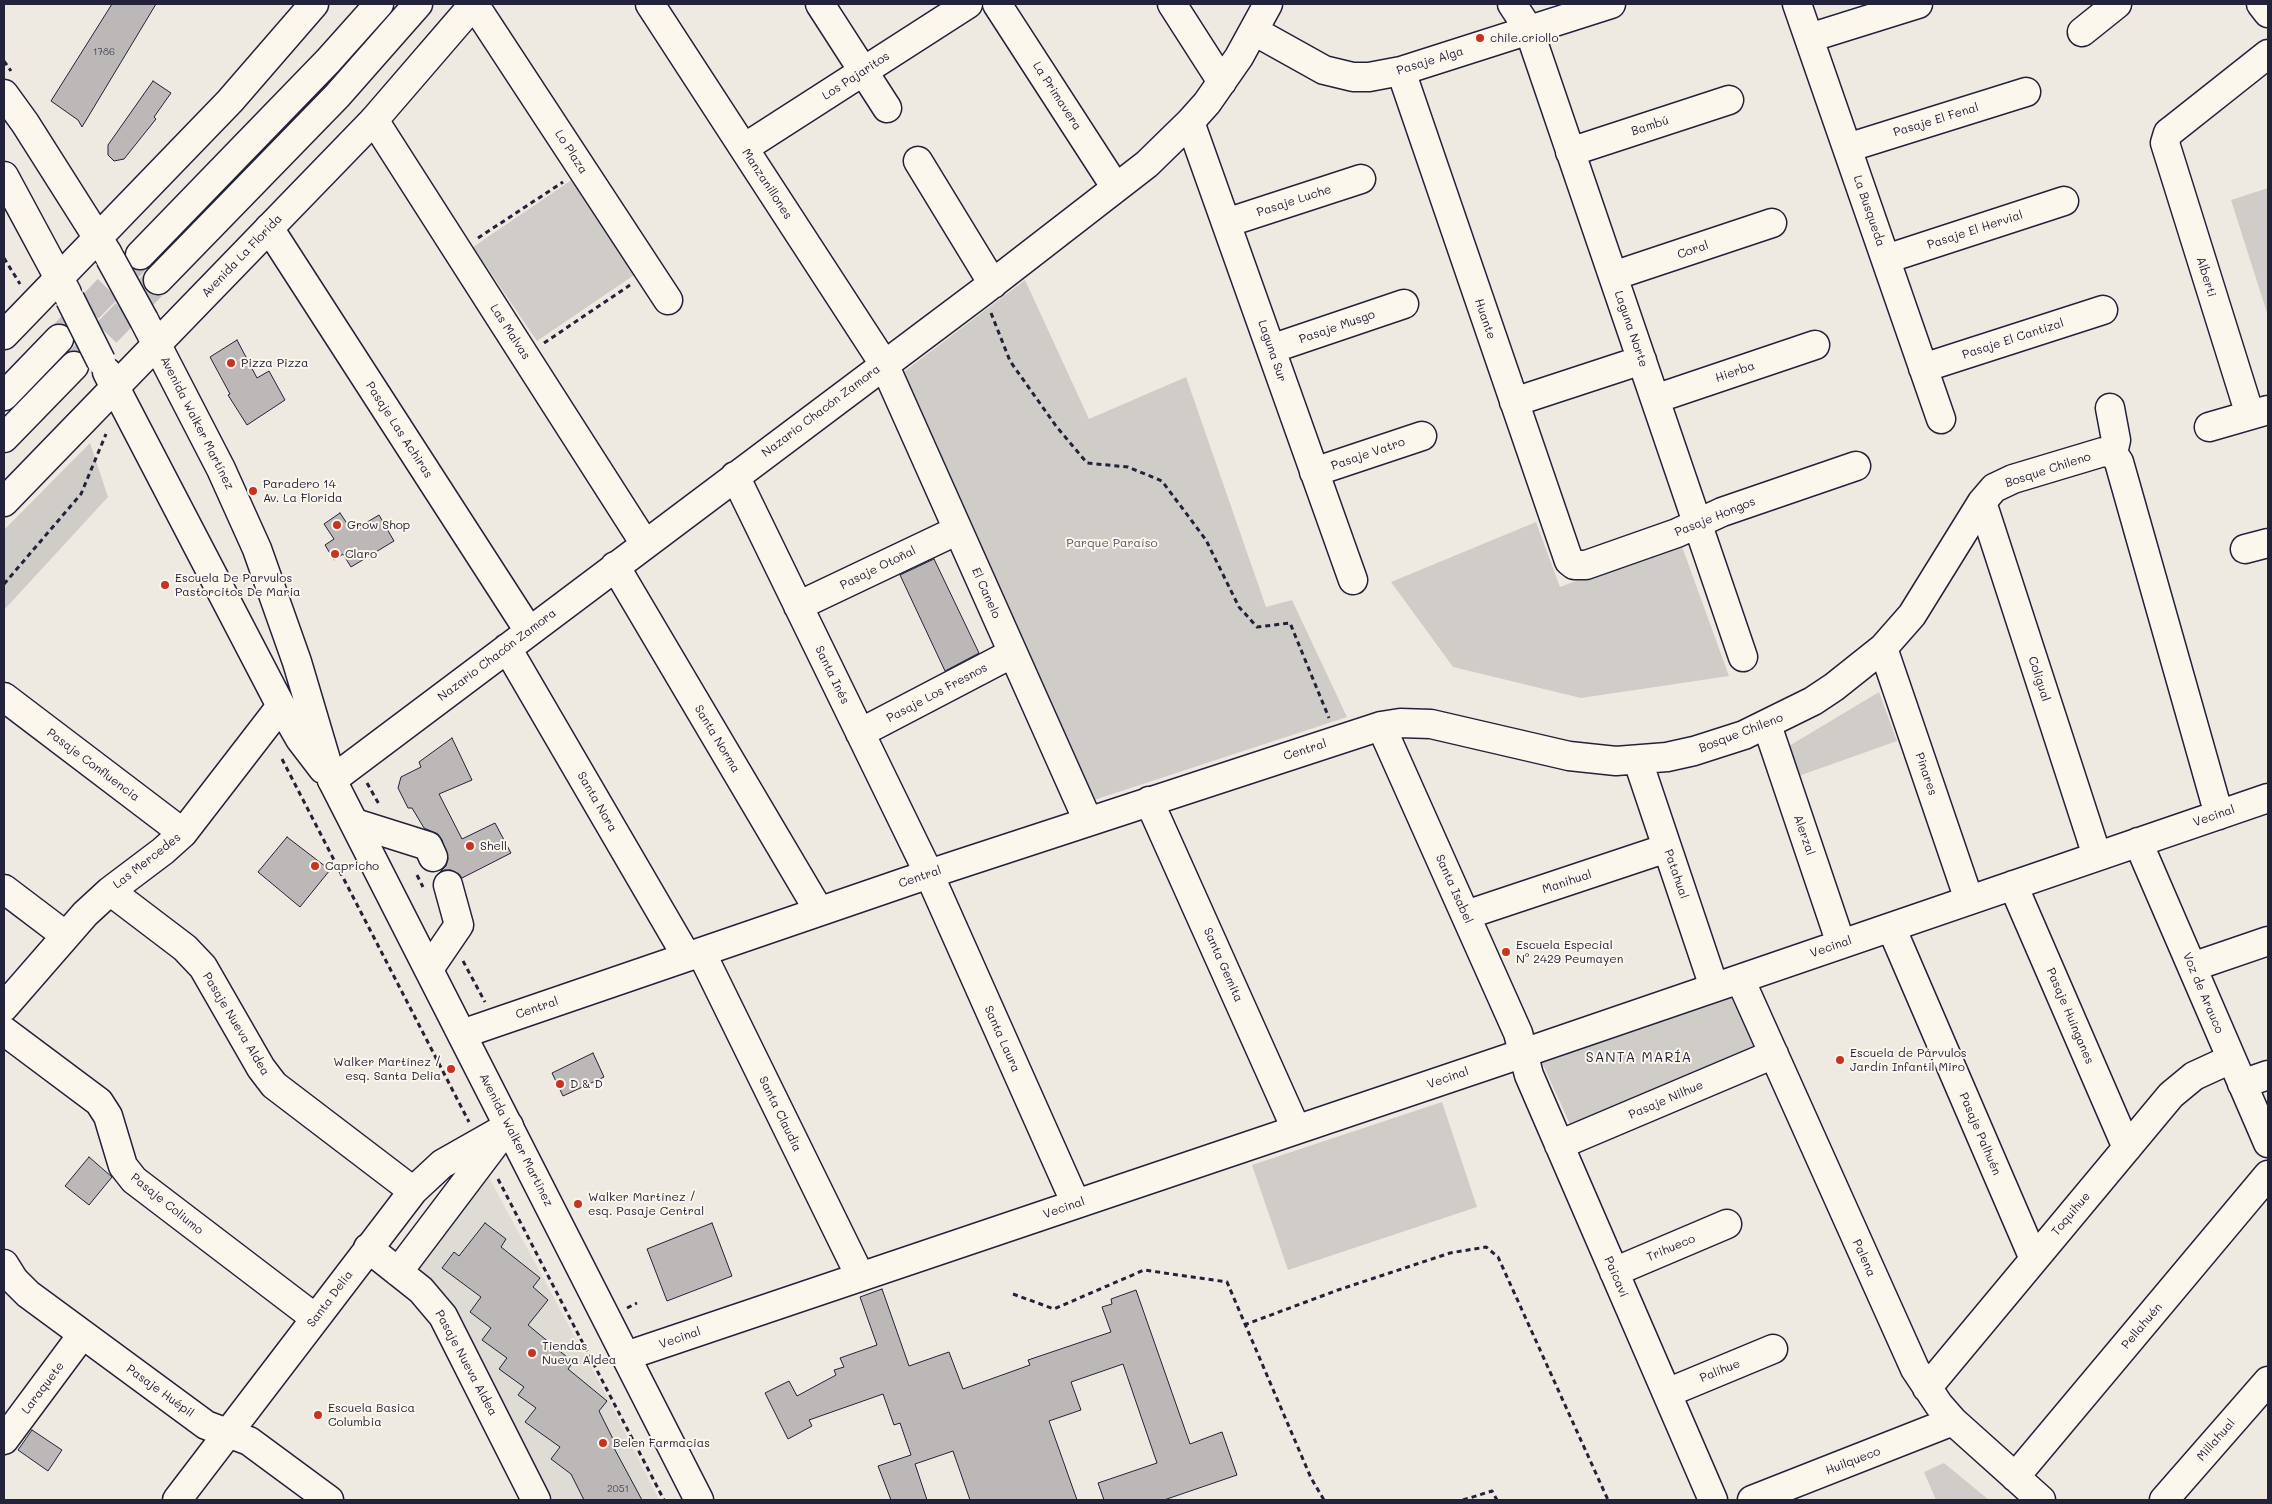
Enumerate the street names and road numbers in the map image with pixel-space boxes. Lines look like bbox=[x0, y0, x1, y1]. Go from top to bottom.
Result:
street label: Pasaje Alga bbox=[1395, 44, 1465, 78]
street label: Los Pajaritos bbox=[820, 49, 892, 103]
street label: La Primavera bbox=[1029, 59, 1085, 133]
street label: Pasaje El Fenal bbox=[1892, 100, 1980, 140]
street label: Bambú bbox=[1629, 113, 1671, 139]
street label: Lo Plaza bbox=[552, 127, 590, 177]
street label: Manzanillones bbox=[739, 146, 795, 222]
street label: La Busqueda bbox=[1850, 174, 1888, 248]
street label: Pasaje Luche bbox=[1255, 182, 1333, 220]
street label: Pasaje El Hervial bbox=[1925, 208, 2025, 252]
street label: Avenida La Florida bbox=[199, 212, 285, 300]
street label: Coral bbox=[1675, 238, 1711, 262]
street label: Alberti bbox=[2193, 255, 2219, 299]
street label: Laguna Norte bbox=[1611, 289, 1651, 369]
street label: Huante bbox=[1471, 297, 1499, 341]
street label: Las Malvas bbox=[487, 302, 533, 362]
street label: Pasaje Musgo bbox=[1297, 307, 1377, 347]
street label: Pasaje El Cantizal bbox=[1960, 316, 2066, 362]
street label: Laguna Sur bbox=[1255, 318, 1289, 384]
street label: Avenida Walker Martínez bbox=[157, 354, 237, 492]
street label: Hierba bbox=[1713, 359, 1757, 385]
street label: Nazario Chacón Zamora bbox=[759, 362, 883, 460]
street label: Pasaje Las Achiras bbox=[362, 379, 436, 481]
street label: Pasaje Vatro bbox=[1329, 435, 1407, 473]
street label: Bosque Chileno bbox=[2003, 449, 2093, 491]
street label: Pasaje Hongos bbox=[1673, 494, 1757, 540]
street label: Pasaje Otoñal bbox=[838, 543, 918, 593]
street label: El Canelo bbox=[968, 565, 1004, 621]
street label: Nazario Chacón Zamora bbox=[435, 606, 559, 704]
street label: Santa Inés bbox=[812, 644, 852, 706]
street label: Coligual bbox=[2025, 655, 2053, 703]
street label: Pasaje Los Fresnos bbox=[884, 660, 990, 726]
street label: Santa Norma bbox=[691, 702, 743, 776]
street label: Bosque Chileno bbox=[1697, 710, 1785, 756]
street label: Pasaje Confluencia bbox=[44, 725, 142, 805]
street label: Central bbox=[1282, 736, 1328, 764]
street label: Pinares bbox=[1912, 751, 1940, 797]
street label: Santa Nora bbox=[574, 769, 620, 835]
street label: Vecinal bbox=[2191, 802, 2237, 830]
street label: Alerzal bbox=[1790, 813, 1818, 857]
street label: Las Mercedes bbox=[110, 830, 184, 892]
street label: Patahual bbox=[1661, 847, 1691, 901]
street label: Santa Isabel bbox=[1432, 852, 1476, 926]
street label: Central bbox=[897, 863, 943, 891]
street label: Manihual bbox=[1540, 867, 1594, 897]
street label: Santa Gemita bbox=[1200, 926, 1246, 1004]
street label: Vecinal bbox=[1808, 933, 1854, 961]
street label: Voz de Arauco bbox=[2179, 950, 2227, 1036]
street label: Pasaje Huinganes bbox=[2043, 966, 2097, 1066]
street label: Pasaje Nueva Aldea bbox=[200, 970, 272, 1078]
street label: Central bbox=[514, 994, 560, 1022]
street label: Santa Laura bbox=[981, 1003, 1023, 1075]
street label: Vecinal bbox=[1425, 1064, 1471, 1092]
street label: Avenida Walker Martínez bbox=[476, 1071, 556, 1209]
street label: Santa Claudia bbox=[756, 1074, 804, 1154]
street label: Pasaje Nilhue bbox=[1626, 1078, 1706, 1122]
street label: Pasaje Palhuén bbox=[1956, 1090, 2004, 1178]
street label: Pasaje Coliumo bbox=[128, 1170, 206, 1238]
street label: Toquihue bbox=[2049, 1189, 2093, 1239]
street label: Vecinal bbox=[1041, 1194, 1087, 1222]
street label: Trihueco bbox=[1645, 1231, 1697, 1265]
street label: Palena bbox=[1849, 1237, 1879, 1279]
street label: Paicaví bbox=[1601, 1254, 1631, 1300]
street label: Santa Delia bbox=[304, 1268, 356, 1330]
street label: Pellahuén bbox=[2119, 1300, 2165, 1352]
street label: Pasaje Nueva Aldea bbox=[432, 1308, 500, 1418]
street label: Vecinal bbox=[657, 1324, 703, 1352]
street label: Palihue bbox=[1698, 1356, 1742, 1386]
street label: Laraquete bbox=[19, 1359, 67, 1417]
street label: Pasaje Huépil bbox=[123, 1362, 197, 1420]
street label: Millahual bbox=[2194, 1416, 2238, 1464]
street label: Huilqueco bbox=[1824, 1444, 1882, 1478]

